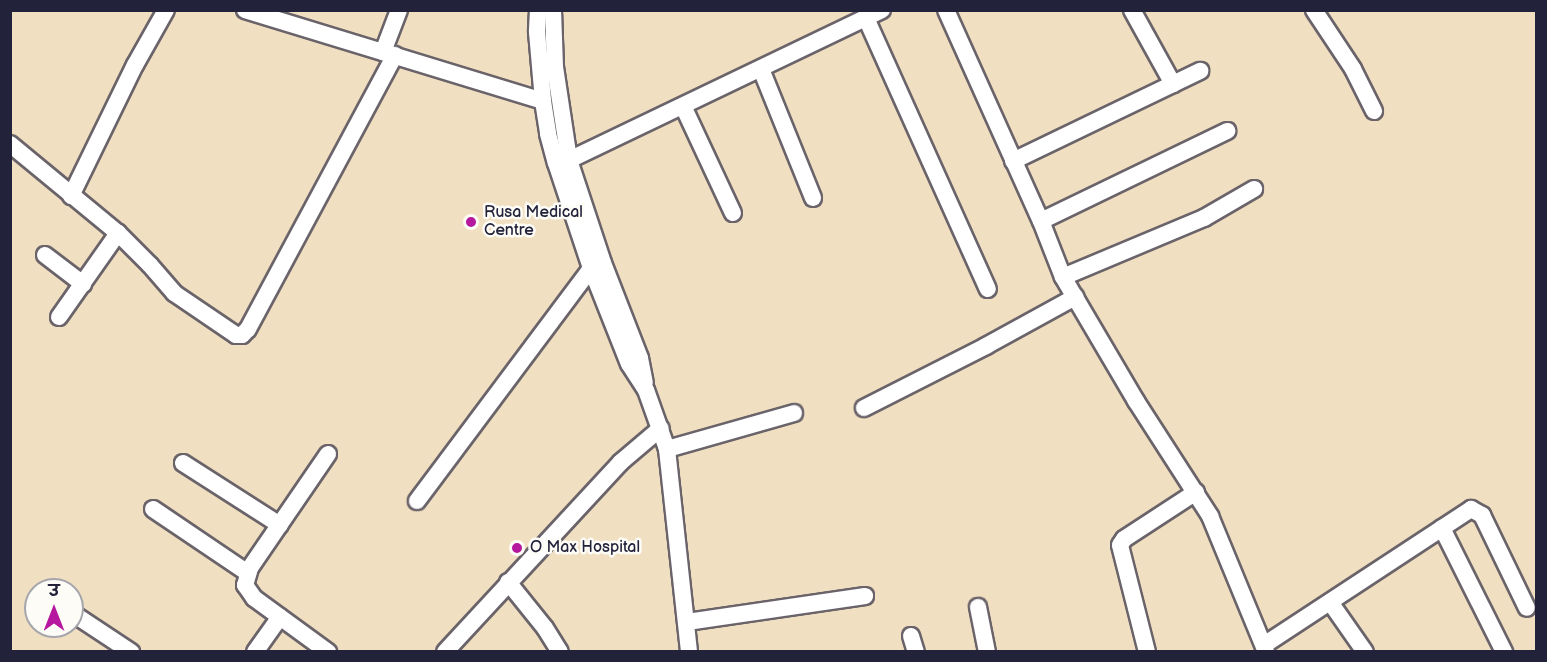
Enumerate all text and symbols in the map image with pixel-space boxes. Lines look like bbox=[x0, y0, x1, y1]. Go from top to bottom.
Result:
place label: Rusa Medical Centre bbox=[484, 203, 583, 241]
marker: Rusa Medical Centre bbox=[462, 213, 480, 231]
place label: O Max Hospital bbox=[530, 538, 640, 558]
marker: O Max Hospital bbox=[508, 539, 526, 557]
north arrow bbox=[24, 578, 84, 638]
text: उ bbox=[49, 582, 59, 601]

